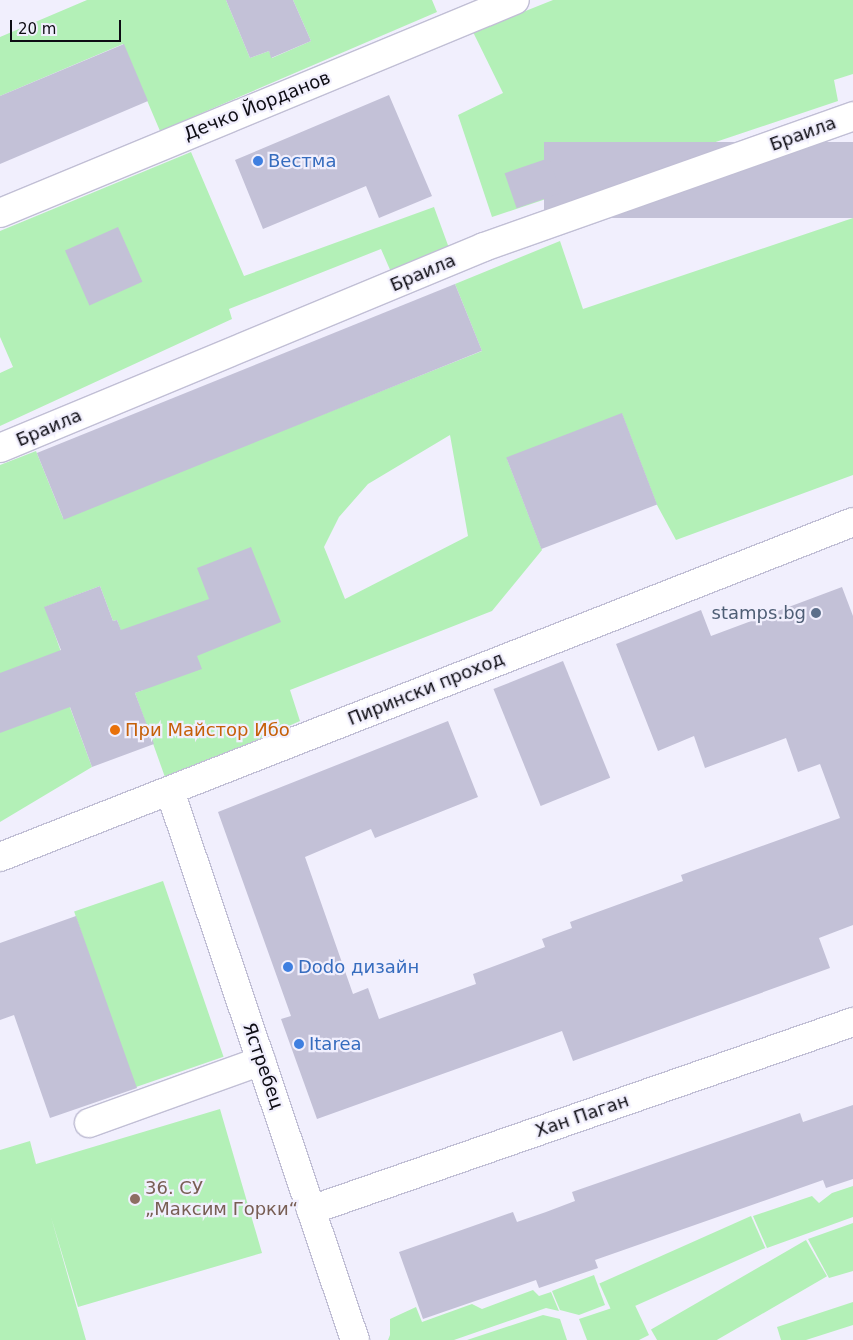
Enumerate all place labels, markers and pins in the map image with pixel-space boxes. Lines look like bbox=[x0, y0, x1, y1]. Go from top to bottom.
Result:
place label: Вестма bbox=[268, 150, 336, 172]
marker: Вестма bbox=[252, 155, 264, 167]
place label: stamps.bg bbox=[712, 602, 806, 624]
marker: stamps.bg bbox=[810, 607, 822, 619]
place label: При Майстор Ибо bbox=[125, 719, 290, 741]
marker: При Майстор Ибо bbox=[109, 724, 121, 736]
place label: Dodo дизайн bbox=[298, 956, 419, 978]
marker: Dodo дизайн bbox=[282, 961, 294, 973]
place label: Itarea bbox=[309, 1033, 362, 1055]
marker: Itarea bbox=[293, 1038, 305, 1050]
place label: 36. СУ „Максим Горки“ bbox=[145, 1178, 298, 1220]
marker: 36. СУ „Максим Горки“ bbox=[129, 1193, 141, 1205]

